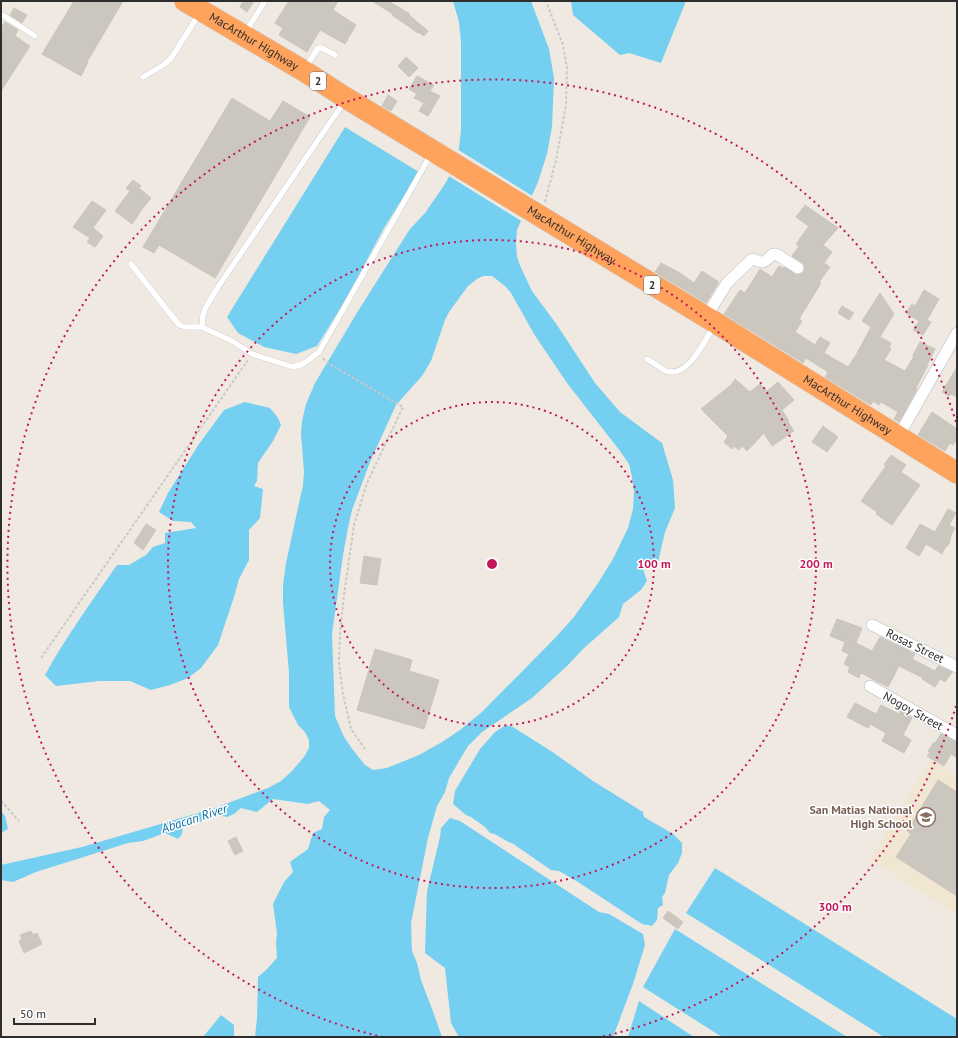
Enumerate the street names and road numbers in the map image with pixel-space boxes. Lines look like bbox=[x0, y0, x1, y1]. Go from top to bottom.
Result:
street label: MacArthur Highway bbox=[207, 9, 302, 74]
road number: 2 bbox=[310, 72, 326, 90]
street label: MacArthur Highway bbox=[525, 202, 619, 268]
road number: 2 bbox=[644, 276, 660, 294]
street label: MacArthur Highway bbox=[801, 371, 895, 438]
street label: Rosas Street bbox=[884, 625, 947, 666]
street label: Nogoy Street bbox=[881, 688, 946, 733]

